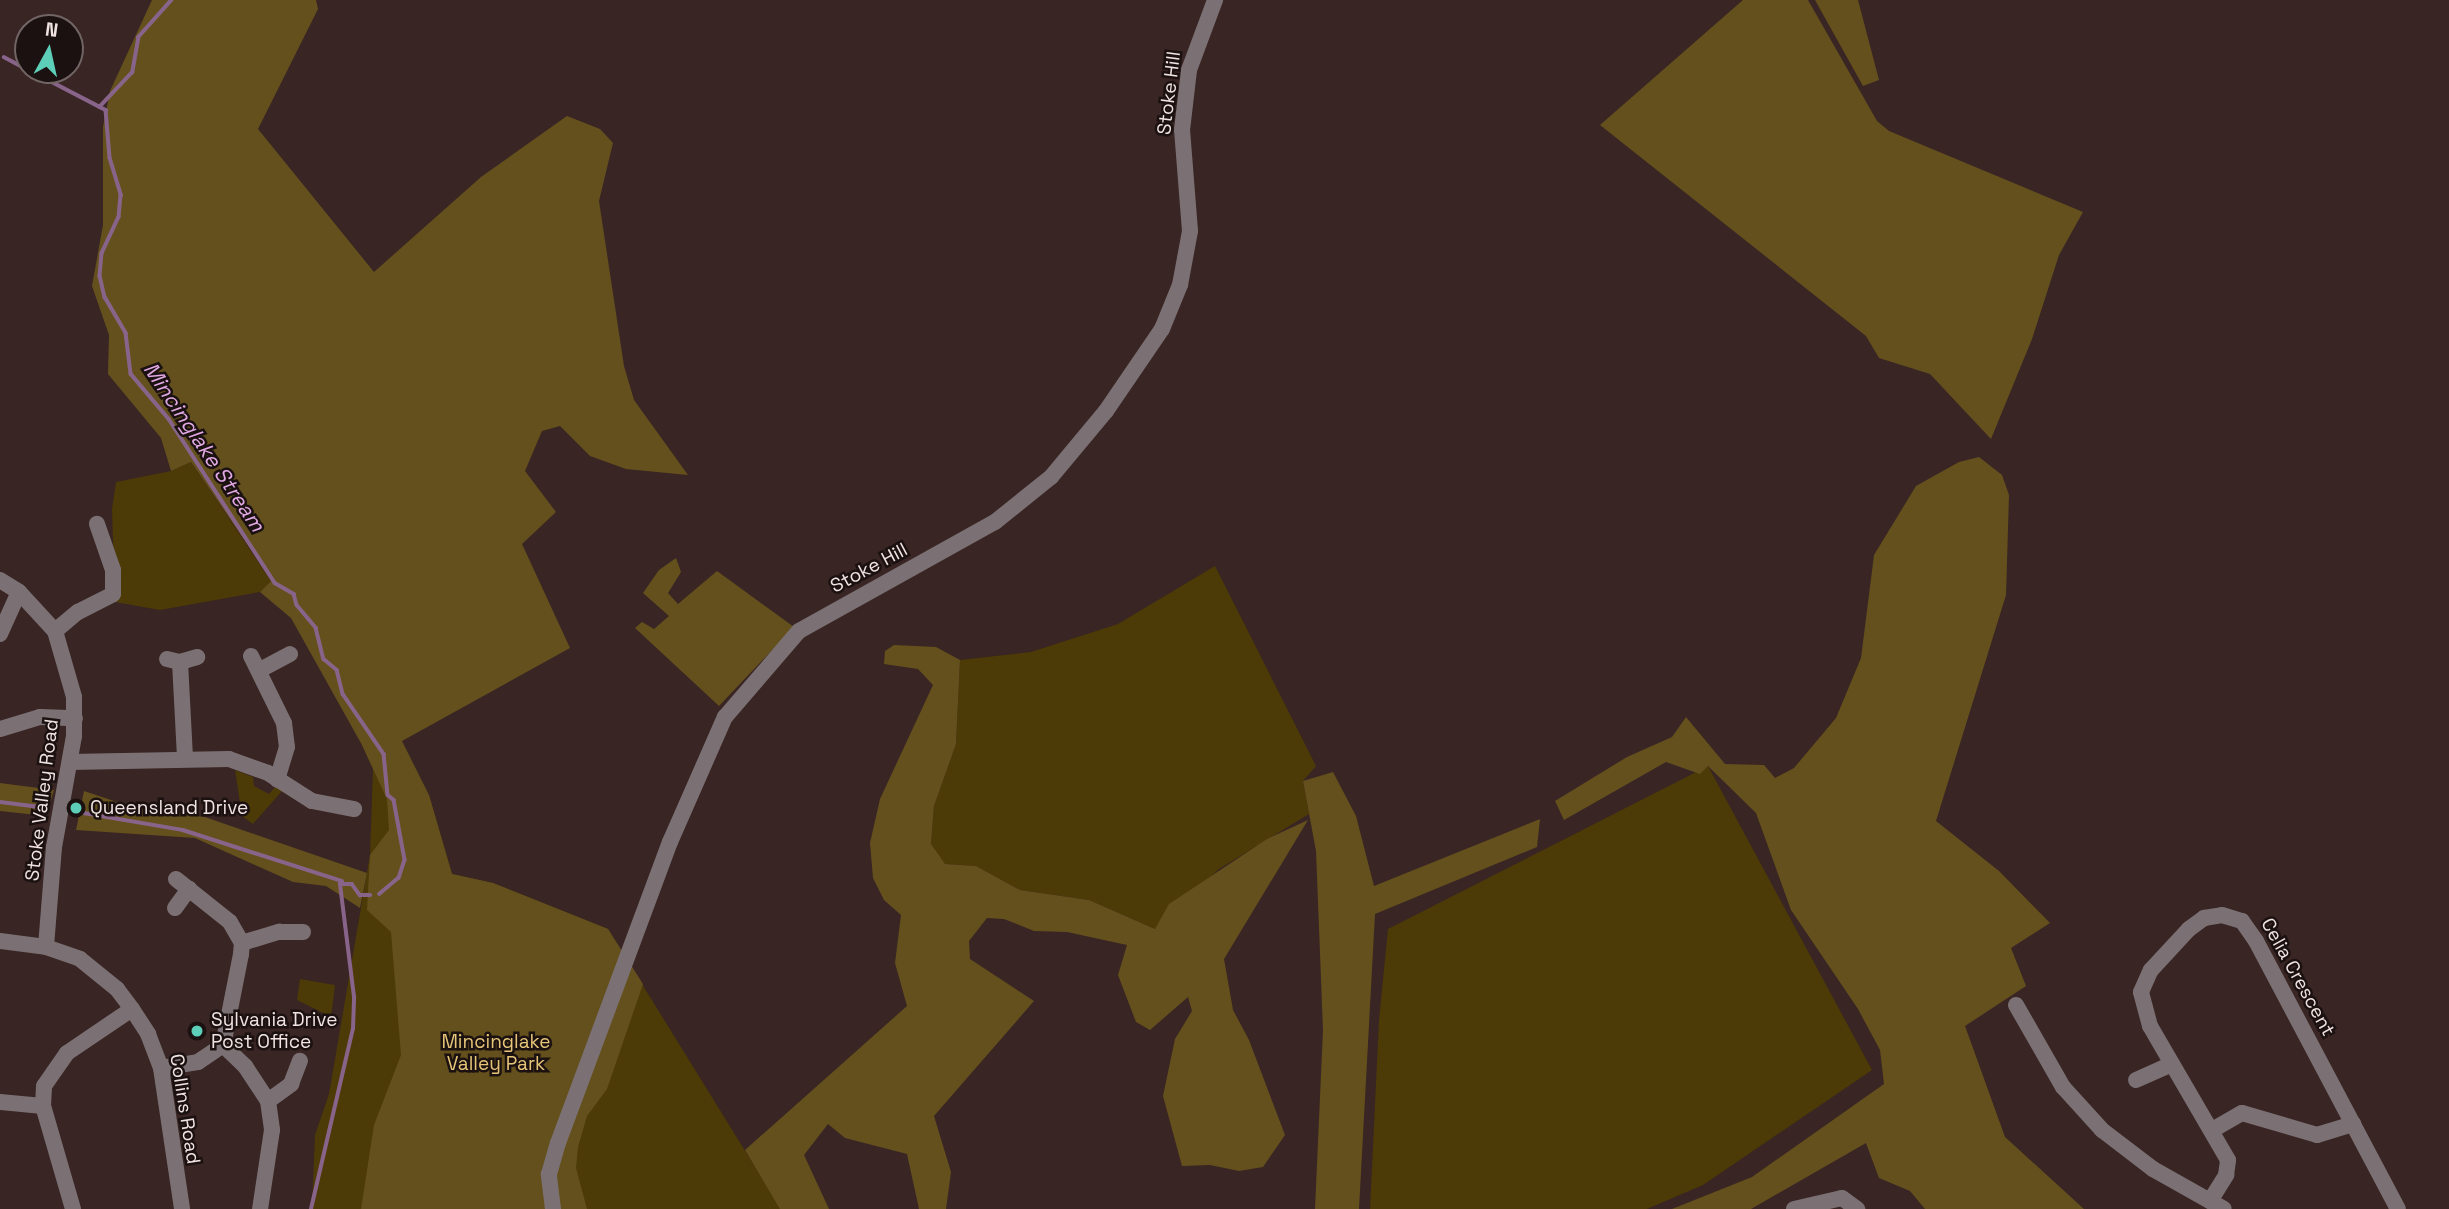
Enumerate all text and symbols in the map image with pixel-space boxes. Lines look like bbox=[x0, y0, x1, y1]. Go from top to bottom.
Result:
north arrow bbox=[14, 14, 84, 84]
text: N bbox=[44, 16, 60, 43]
street label: Stoke Hill bbox=[1153, 50, 1185, 136]
water label: Mincinglake Stream bbox=[138, 358, 270, 536]
street label: Stoke Hill bbox=[827, 538, 911, 598]
street label: Stoke Valley Road bbox=[21, 718, 63, 882]
place label: Queensland Drive bbox=[90, 797, 248, 819]
marker: Queensland Drive bbox=[68, 800, 84, 816]
street label: Celia Crescent bbox=[2256, 914, 2340, 1040]
place label: Sylvania Drive Post Office bbox=[211, 1009, 337, 1053]
marker: Sylvania Drive Post Office bbox=[189, 1023, 205, 1039]
park label: Mincinglake Valley Park bbox=[441, 1031, 551, 1075]
street label: Collins Road bbox=[165, 1052, 205, 1166]

